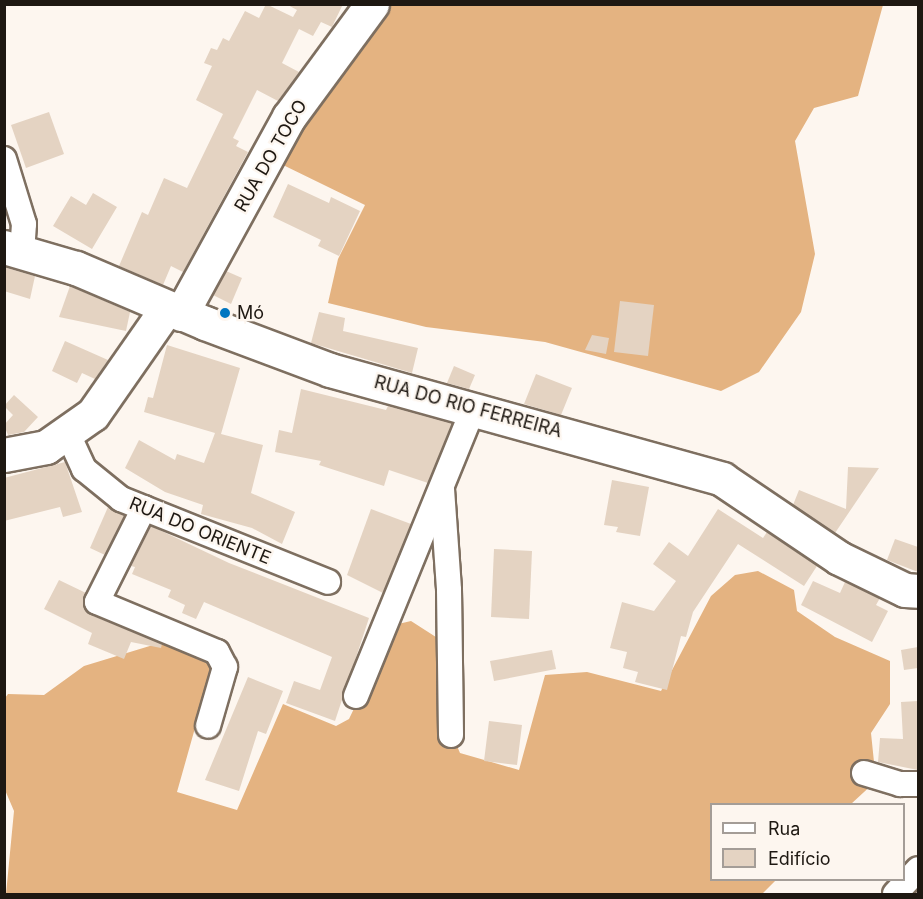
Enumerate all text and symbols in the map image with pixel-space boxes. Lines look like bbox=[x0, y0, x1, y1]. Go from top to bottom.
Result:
street label: RUA DO TOCO bbox=[230, 96, 312, 216]
place label: Mó bbox=[237, 302, 264, 324]
marker: Mó bbox=[218, 306, 232, 320]
street label: RUA DO RIO FERREIRA bbox=[372, 372, 564, 442]
street label: RUA DO ORIENTE bbox=[126, 493, 274, 569]
legend bbox=[710, 803, 905, 881]
text: Rua bbox=[768, 818, 800, 839]
text: Edifício bbox=[768, 848, 831, 869]

